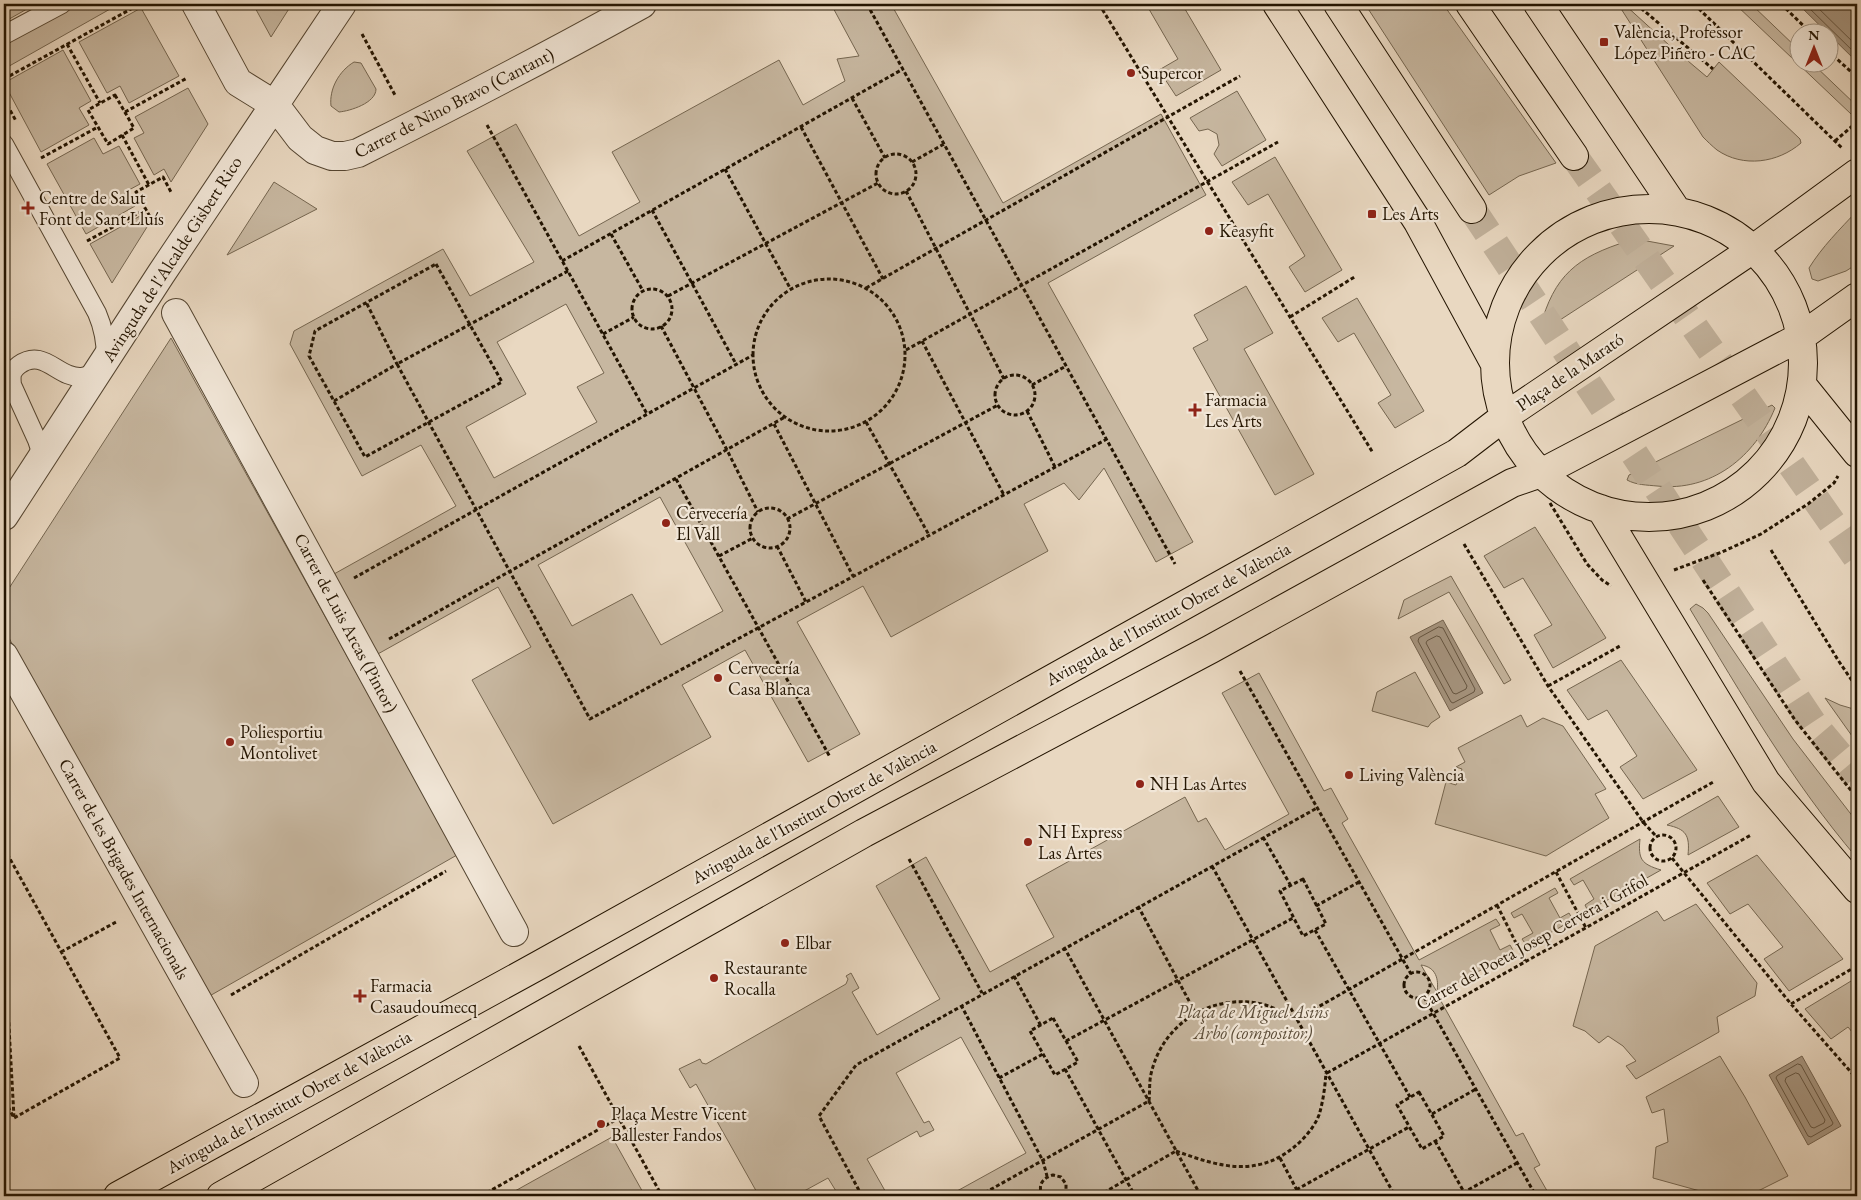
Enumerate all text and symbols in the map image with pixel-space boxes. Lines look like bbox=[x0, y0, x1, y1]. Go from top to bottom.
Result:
place label: València, Professor López Piñero - CAC bbox=[1614, 20, 1756, 64]
north arrow bbox=[1788, 22, 1838, 72]
text: N bbox=[1808, 26, 1820, 44]
marker: València, Professor López Piñero - CAC bbox=[1598, 36, 1610, 48]
street label: Carrer de Nino Bravo (Cantant) bbox=[350, 42, 558, 163]
place label: Supercor bbox=[1141, 61, 1203, 84]
marker: Supercor bbox=[1125, 67, 1137, 79]
street label: Avinguda de l'Alcalde Gisbert Rico bbox=[96, 151, 247, 367]
place label: Centre de Salut Font de Sant Lluís bbox=[39, 186, 164, 230]
marker: Centre de Salut Font de Sant Lluís bbox=[21, 201, 35, 215]
place label: Les Arts bbox=[1382, 202, 1439, 225]
marker: Les Arts bbox=[1366, 208, 1378, 220]
place label: Keasyfit bbox=[1219, 219, 1274, 242]
marker: Keasyfit bbox=[1203, 225, 1215, 237]
street label: Plaça de la Marató bbox=[1512, 327, 1628, 416]
place label: Farmacia Les Arts bbox=[1205, 388, 1268, 432]
marker: Farmacia Les Arts bbox=[1189, 404, 1201, 416]
place label: Cervecería El Vall bbox=[676, 501, 748, 545]
marker: Cervecería El Vall bbox=[660, 517, 672, 529]
street label: Carrer de Luis Arcas (Pintor) bbox=[289, 529, 404, 716]
street label: Avinguda de l'Institut Obrer de València bbox=[1040, 536, 1295, 691]
place label: Cervecería Casa Blanca bbox=[728, 656, 811, 700]
marker: Cervecería Casa Blanca bbox=[712, 672, 724, 684]
place label: Poliesportiu Montolivet bbox=[240, 720, 324, 764]
street label: Avinguda de l'Institut Obrer de València bbox=[686, 734, 941, 889]
marker: Poliesportiu Montolivet bbox=[224, 736, 236, 748]
street label: Carrer de les Brigades Internacionals bbox=[54, 754, 195, 983]
place label: Living València bbox=[1359, 763, 1465, 786]
marker: Living València bbox=[1343, 769, 1355, 781]
place label: NH Las Artes bbox=[1150, 772, 1247, 795]
marker: NH Las Artes bbox=[1134, 778, 1146, 790]
place label: NH Express Las Artes bbox=[1038, 820, 1123, 864]
marker: NH Express Las Artes bbox=[1022, 836, 1034, 848]
street label: Carrer del Poeta Josep Cervera i Grifol bbox=[1412, 868, 1652, 1015]
place label: Elbar bbox=[795, 931, 832, 954]
marker: Elbar bbox=[779, 937, 791, 949]
place label: Restaurante Rocalla bbox=[724, 956, 807, 1000]
marker: Restaurante Rocalla bbox=[708, 972, 720, 984]
place label: Farmacia Casaudoumecq bbox=[370, 974, 478, 1018]
marker: Farmacia Casaudoumecq bbox=[354, 990, 366, 1002]
park label: Plaça de Miguel Asins Arbó (compositor) bbox=[1177, 1000, 1330, 1045]
street label: Avinguda de l'Institut Obrer de València bbox=[161, 1024, 416, 1179]
place label: Plaça Mestre Vicent Ballester Fandos bbox=[611, 1102, 747, 1146]
marker: Plaça Mestre Vicent Ballester Fandos bbox=[595, 1118, 607, 1130]

